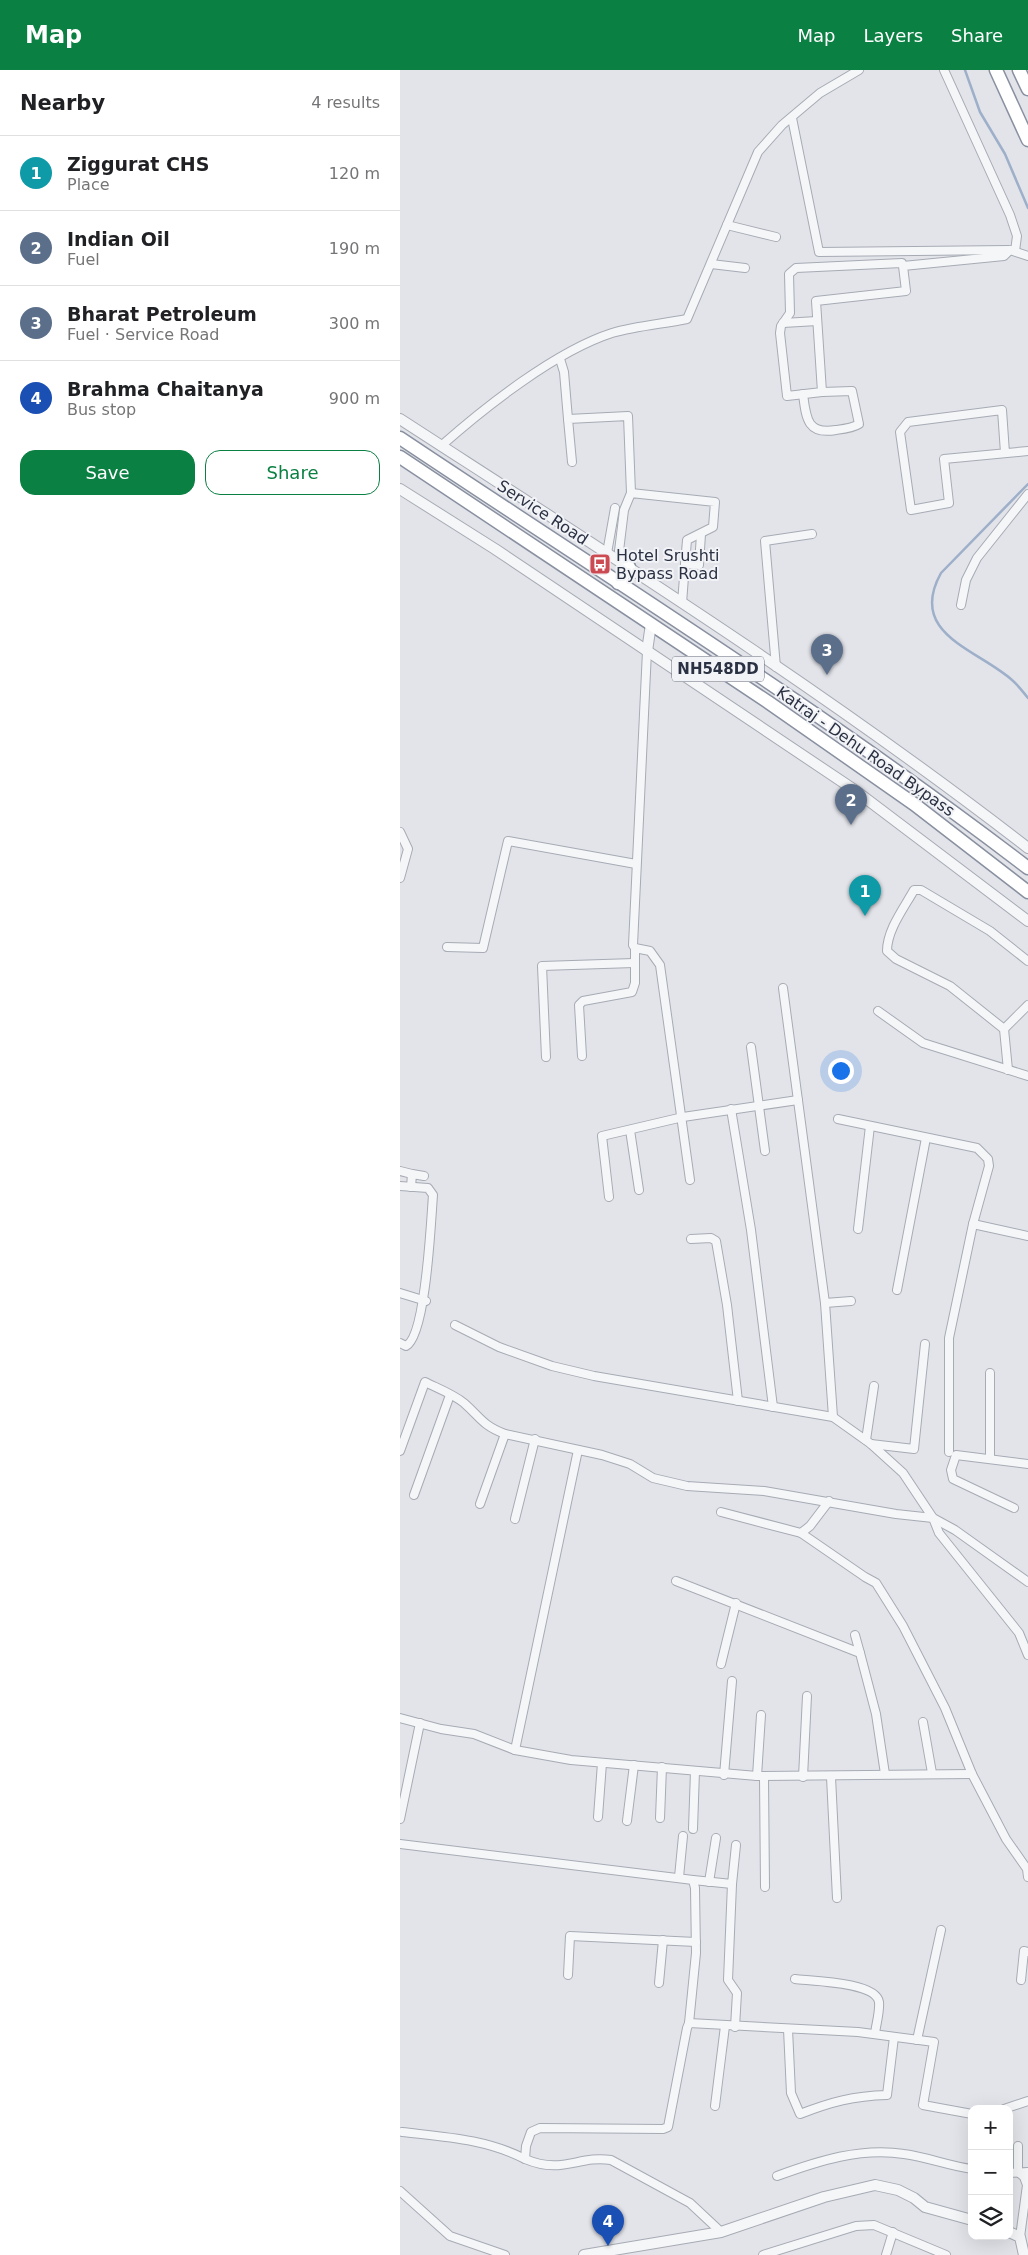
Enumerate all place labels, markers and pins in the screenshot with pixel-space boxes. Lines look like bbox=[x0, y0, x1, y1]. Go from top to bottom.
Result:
place label: Hotel Srushti Bypass Road bbox=[616, 546, 720, 583]
bus stop icon: Hotel Srushti Bypass Road bbox=[588, 552, 612, 576]
pin: 3 bbox=[811, 634, 843, 675]
pin: 2 bbox=[835, 784, 867, 825]
pin: 1 bbox=[849, 875, 881, 916]
pin: 4 bbox=[592, 2205, 624, 2246]

